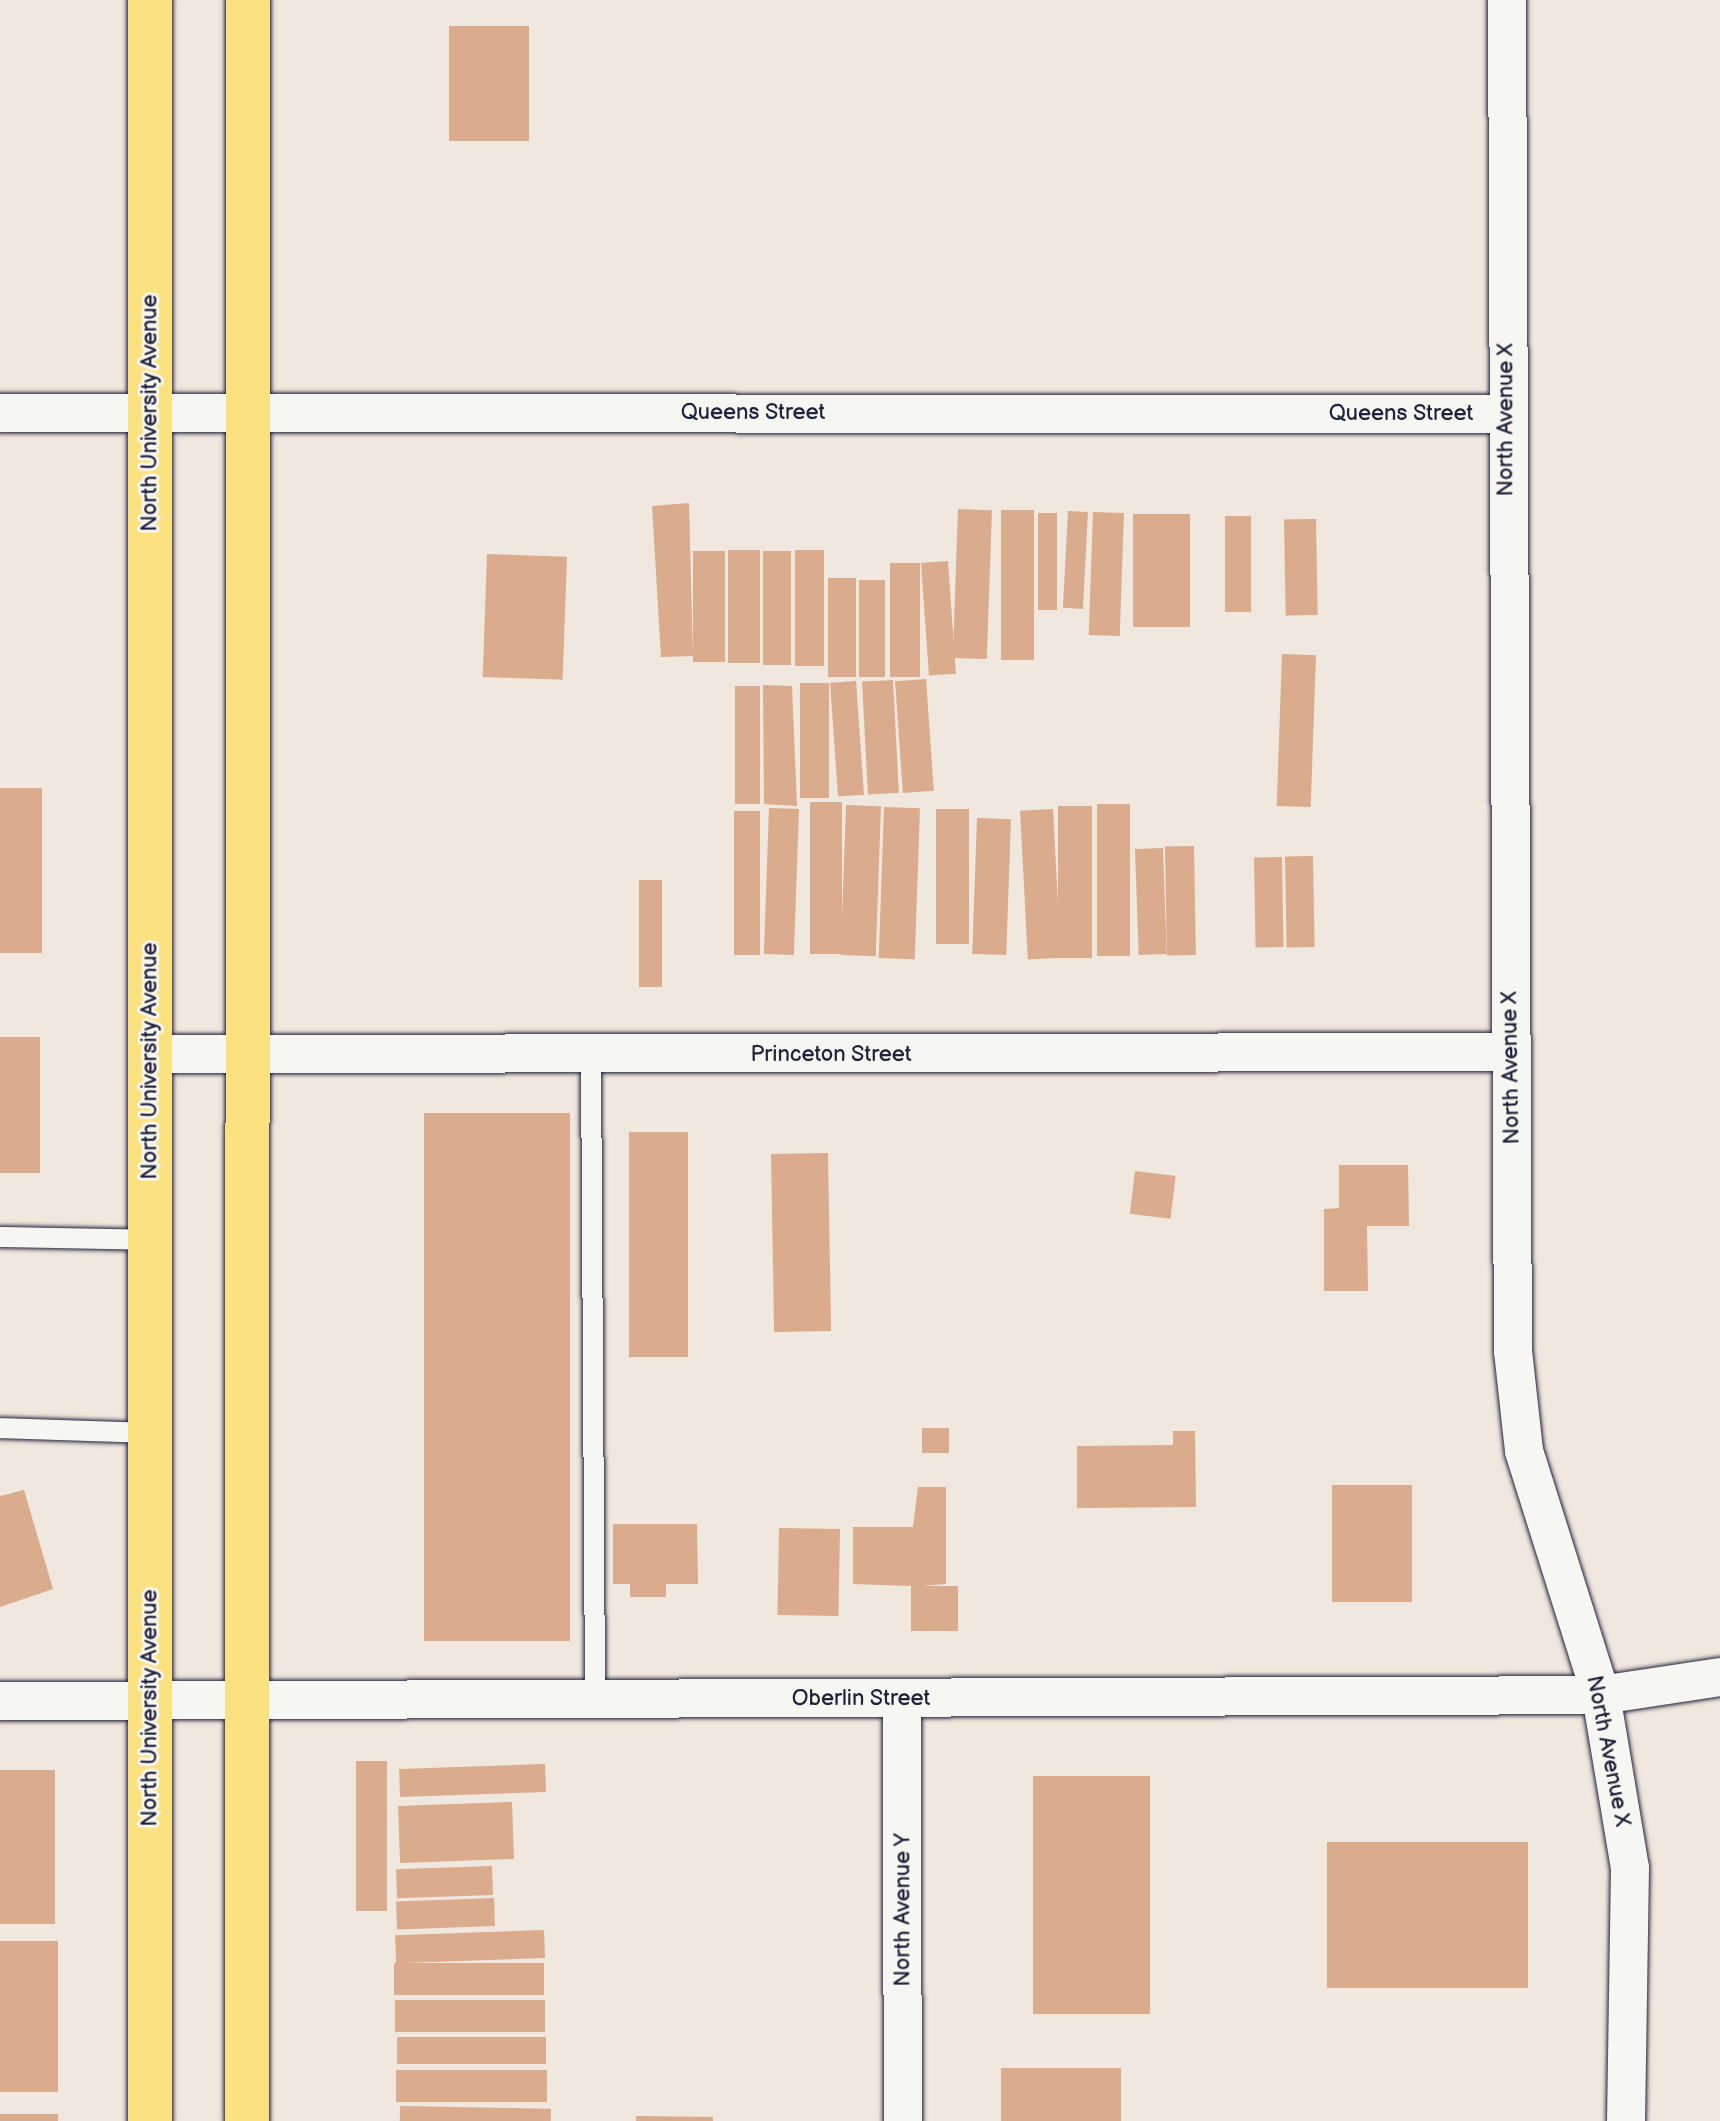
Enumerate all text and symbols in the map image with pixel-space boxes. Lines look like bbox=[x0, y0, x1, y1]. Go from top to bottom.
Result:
street label: North University Avenue bbox=[137, 294, 163, 532]
street label: North Avenue X bbox=[1493, 343, 1519, 497]
street label: Queens Street bbox=[680, 400, 826, 426]
street label: Queens Street bbox=[1328, 401, 1474, 427]
street label: North University Avenue bbox=[137, 942, 163, 1180]
street label: North Avenue X bbox=[1496, 991, 1526, 1145]
street label: Princeton Street bbox=[750, 1042, 912, 1068]
street label: North University Avenue bbox=[137, 1589, 163, 1827]
street label: North Avenue X bbox=[1580, 1673, 1636, 1829]
street label: Oberlin Street bbox=[792, 1686, 930, 1712]
street label: North Avenue Y bbox=[890, 1833, 916, 1987]

